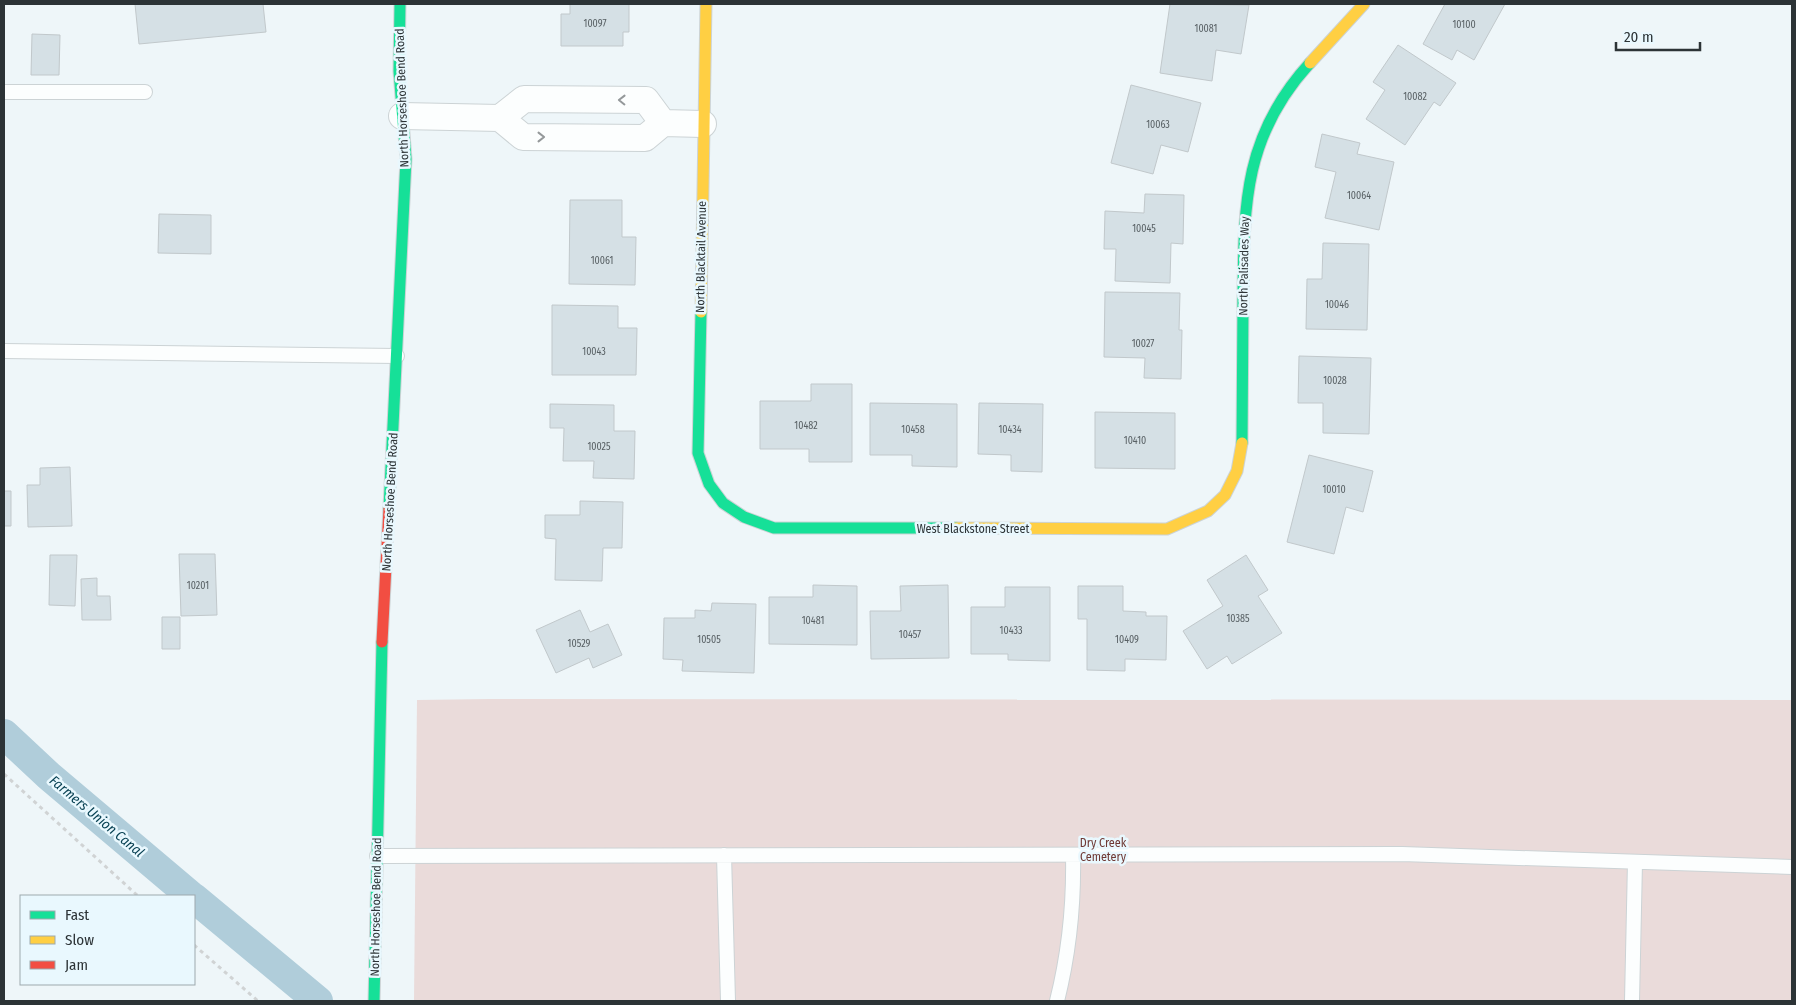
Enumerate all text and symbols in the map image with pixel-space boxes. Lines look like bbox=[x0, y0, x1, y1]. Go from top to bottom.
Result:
house number: 10097 bbox=[583, 18, 607, 30]
house number: 10100 bbox=[1452, 19, 1476, 31]
scale bar bbox=[1616, 20, 1700, 52]
house number: 10081 bbox=[1195, 23, 1217, 35]
street label: North Horseshoe Bend Road bbox=[393, 28, 411, 168]
text: 20 m bbox=[1624, 28, 1654, 46]
house number: 10082 bbox=[1403, 91, 1427, 103]
one-way arrow bbox=[618, 95, 626, 105]
house number: 10063 bbox=[1146, 119, 1170, 131]
one-way arrow bbox=[538, 132, 546, 142]
house number: 10064 bbox=[1347, 190, 1371, 202]
street label: North Blacktail Avenue bbox=[693, 201, 709, 313]
street label: North Palisades Way bbox=[1236, 216, 1252, 316]
house number: 10045 bbox=[1132, 223, 1156, 235]
house number: 10061 bbox=[591, 255, 613, 267]
house number: 10046 bbox=[1325, 299, 1349, 311]
house number: 10027 bbox=[1132, 338, 1154, 350]
house number: 10043 bbox=[582, 346, 606, 358]
house number: 10028 bbox=[1323, 375, 1347, 387]
house number: 10482 bbox=[794, 420, 818, 432]
house number: 10458 bbox=[901, 424, 925, 436]
house number: 10434 bbox=[998, 424, 1022, 436]
street label: North Horseshoe Bend Road bbox=[379, 432, 401, 572]
house number: 10410 bbox=[1124, 435, 1146, 447]
house number: 10025 bbox=[587, 441, 611, 453]
house number: 10010 bbox=[1322, 484, 1346, 496]
street label: West Blackstone Street bbox=[917, 522, 1029, 536]
house number: 10201 bbox=[187, 580, 209, 592]
house number: 10385 bbox=[1226, 613, 1250, 625]
house number: 10481 bbox=[802, 615, 824, 627]
house number: 10433 bbox=[1000, 625, 1023, 637]
house number: 10457 bbox=[899, 629, 921, 641]
house number: 10505 bbox=[697, 634, 721, 646]
house number: 10409 bbox=[1115, 634, 1139, 646]
house number: 10529 bbox=[568, 638, 591, 650]
water label: Farmers Union Canal bbox=[46, 772, 148, 861]
park label: Dry Creek Cemetery bbox=[1080, 836, 1127, 864]
street label: North Horseshoe Bend Road bbox=[368, 837, 384, 977]
legend bbox=[20, 895, 195, 985]
text: Fast bbox=[65, 906, 89, 924]
text: Slow bbox=[65, 931, 94, 949]
text: Jam bbox=[65, 956, 88, 974]

